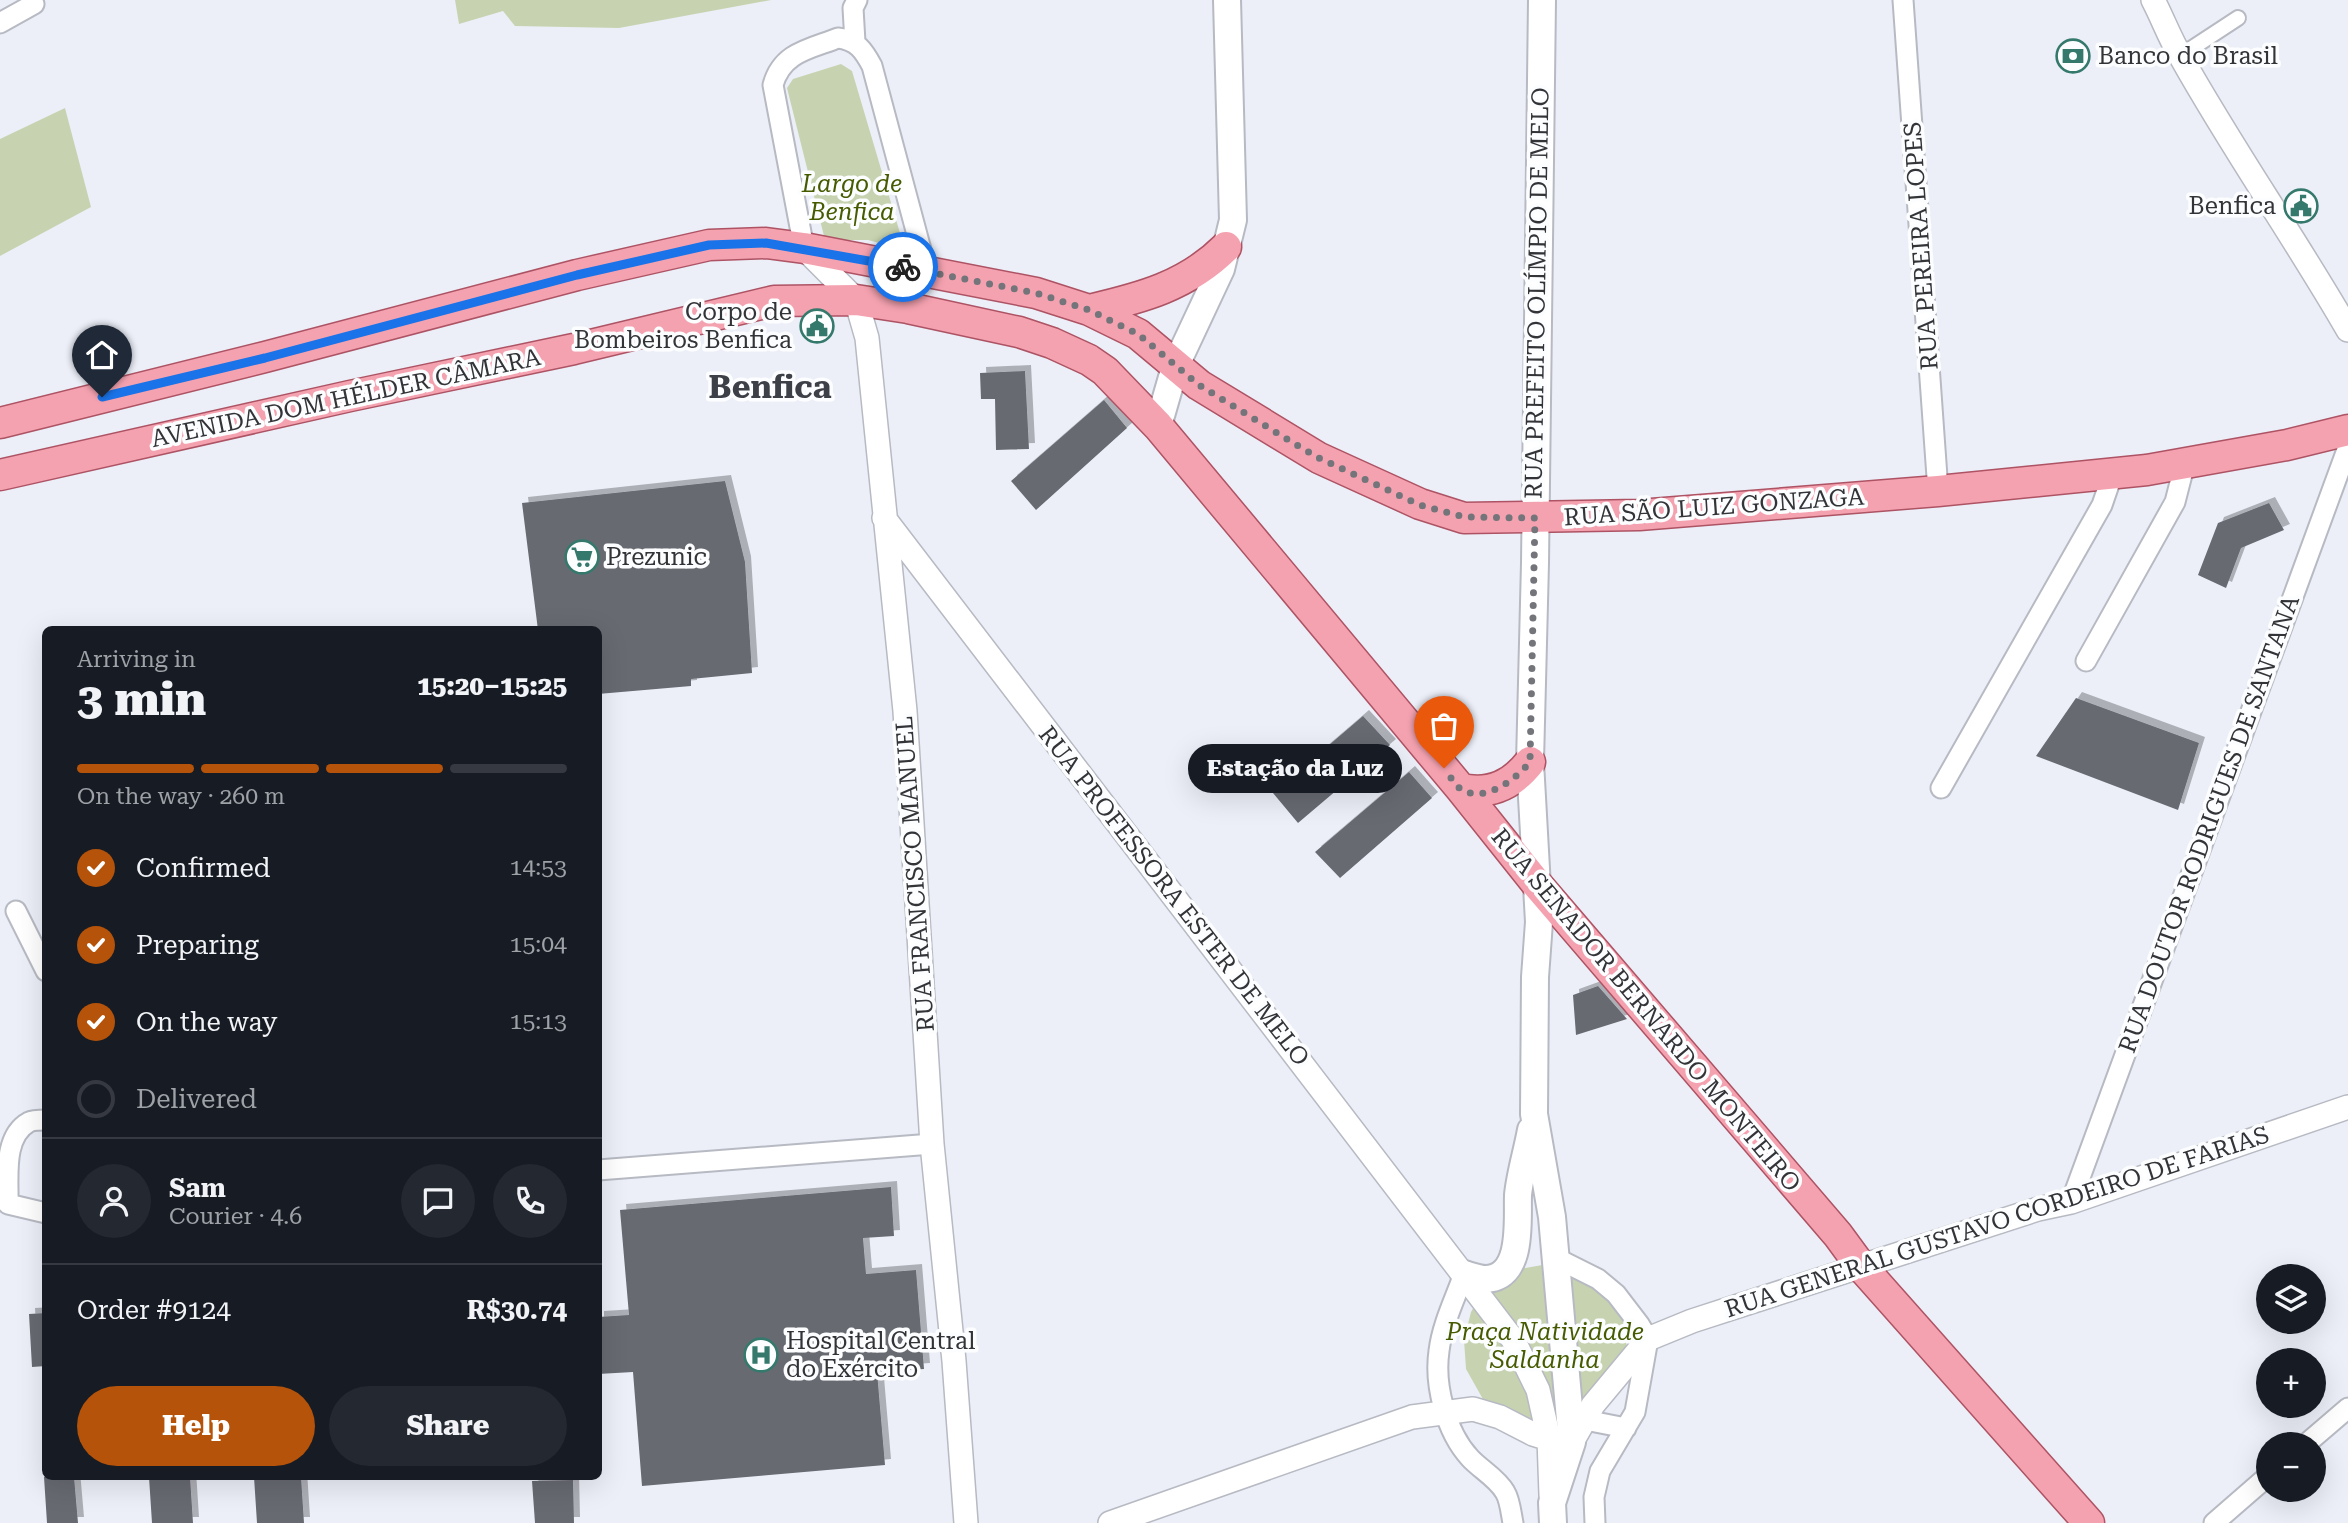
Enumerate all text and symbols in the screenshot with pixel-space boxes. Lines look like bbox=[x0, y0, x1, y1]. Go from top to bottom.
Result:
bank icon: Banco do Brasil bbox=[2054, 37, 2092, 75]
place label: Banco do Brasil bbox=[2098, 42, 2278, 70]
street label: RUA PREFEITO OLÍMPIO DE MELO bbox=[1518, 87, 1555, 499]
street label: RUA PEREIRA LOPES bbox=[1898, 121, 1944, 371]
park label: Largo de Benfica bbox=[801, 170, 902, 226]
public building icon: Benfica bbox=[2282, 187, 2320, 225]
place label: Benfica bbox=[2189, 192, 2276, 220]
courier bbox=[868, 232, 938, 302]
icon: bike bbox=[884, 248, 922, 286]
place label: Corpo de Bombeiros Benfica bbox=[574, 298, 792, 354]
public building icon: Corpo de Bombeiros Benfica bbox=[798, 307, 836, 345]
pin bbox=[72, 325, 132, 397]
icon: home bbox=[83, 336, 121, 374]
street label: AVENIDA DOM HÉLDER CÂMARA bbox=[149, 342, 543, 453]
district label: Benfica bbox=[708, 368, 832, 406]
street label: RUA SÃO LUIZ GONZAGA bbox=[1563, 482, 1865, 531]
supermarket icon: Prezunic bbox=[563, 538, 601, 576]
place label: Prezunic bbox=[606, 543, 707, 571]
street label: RUA DOUTOR RODRIGUES DE SANTANA bbox=[2113, 591, 2305, 1056]
text: Arriving in bbox=[77, 646, 196, 673]
text: 15:20–15:25 bbox=[417, 671, 567, 701]
text: 3 min bbox=[77, 672, 206, 726]
pin bbox=[1414, 696, 1474, 768]
icon: bag bbox=[1425, 707, 1463, 745]
street label: RUA FRANCISCO MANUEL bbox=[890, 715, 940, 1033]
street label: RUA PROFESSORA ESTER DE MELO bbox=[1033, 721, 1315, 1071]
callout: Estação da Luz bbox=[1188, 744, 1402, 792]
text: Estação da Luz bbox=[1207, 755, 1383, 782]
text: On the way · 260 m bbox=[77, 783, 285, 810]
street label: RUA SENADOR BERNARDO MONTEIRO bbox=[1486, 823, 1806, 1197]
icon: check bbox=[77, 849, 115, 887]
text: Confirmed bbox=[136, 853, 271, 883]
text: 14:53 bbox=[510, 854, 567, 881]
icon: check bbox=[77, 926, 115, 964]
text: Preparing bbox=[136, 930, 259, 960]
text: 15:04 bbox=[510, 931, 567, 958]
icon: check bbox=[77, 1003, 115, 1041]
text: On the way bbox=[136, 1007, 277, 1037]
text: 15:13 bbox=[510, 1008, 567, 1035]
text: Delivered bbox=[136, 1084, 257, 1114]
street label: RUA GENERAL GUSTAVO CORDEIRO DE FARIAS bbox=[1721, 1121, 2273, 1323]
button: person bbox=[77, 1164, 151, 1238]
button: chat bbox=[401, 1164, 475, 1238]
button: phone bbox=[493, 1164, 567, 1238]
text: Sam bbox=[169, 1173, 226, 1203]
text: Courier · 4.6 bbox=[169, 1203, 302, 1230]
map controls bbox=[2256, 1264, 2326, 1502]
button: layers bbox=[2256, 1264, 2326, 1334]
text: Order #9124 bbox=[77, 1295, 231, 1325]
text: R$30.74 bbox=[467, 1295, 567, 1325]
park label: Praça Natividade Saldanha bbox=[1445, 1318, 1644, 1374]
place label: Hospital Central do Exército bbox=[786, 1327, 975, 1383]
hospital icon: Hospital Central do Exército bbox=[742, 1336, 780, 1374]
button: + bbox=[2256, 1348, 2326, 1418]
button: Help bbox=[77, 1386, 315, 1466]
button: Share bbox=[329, 1386, 567, 1466]
button: − bbox=[2256, 1432, 2326, 1502]

